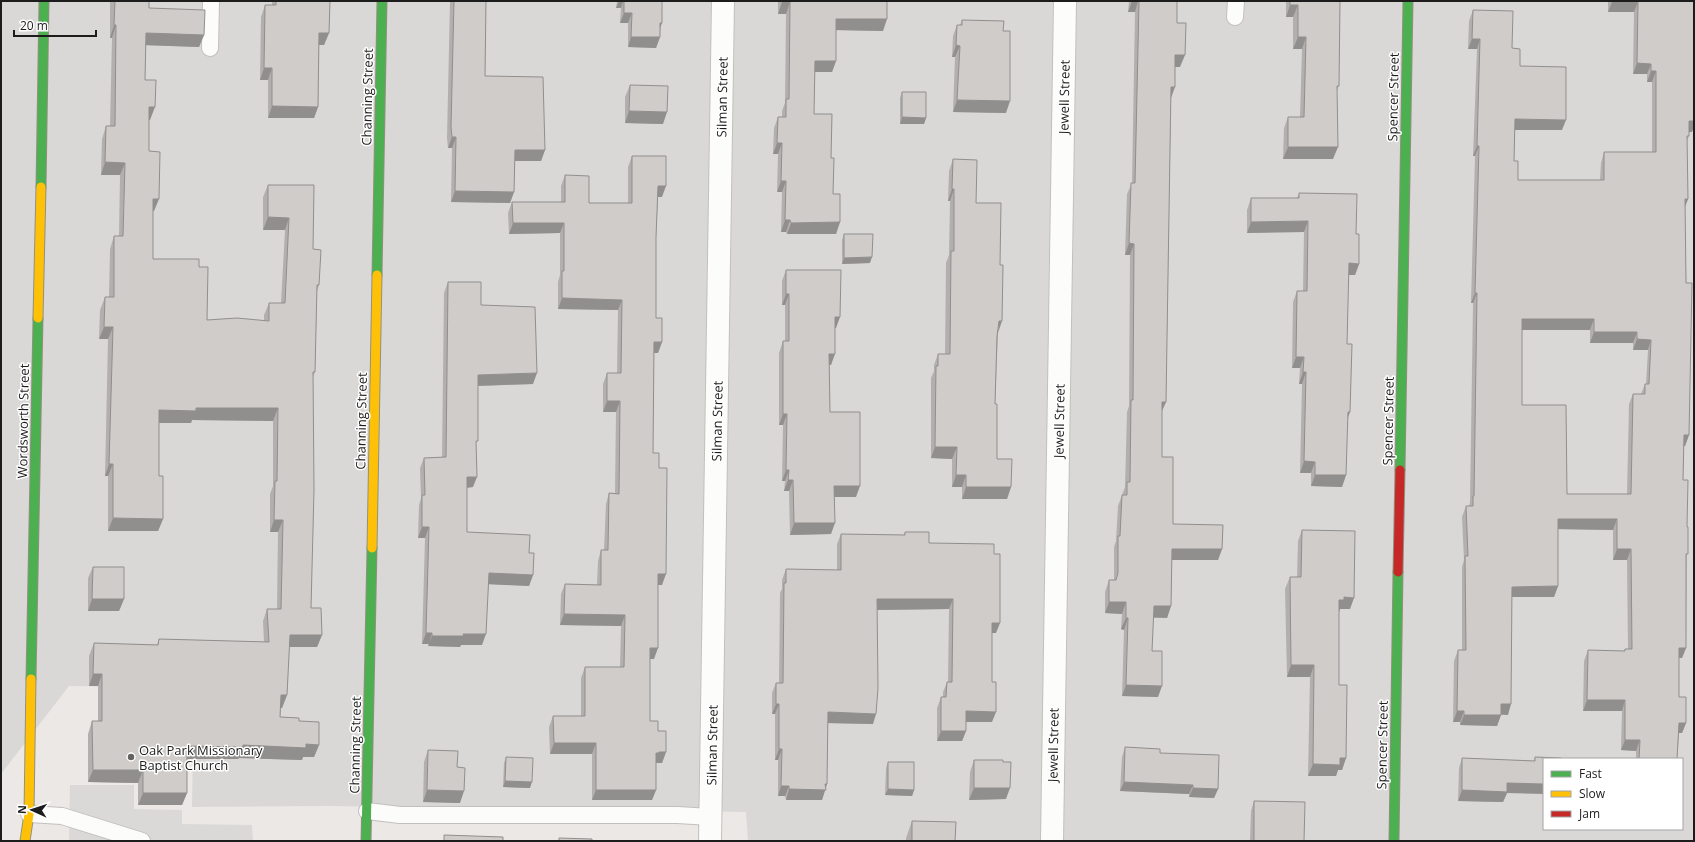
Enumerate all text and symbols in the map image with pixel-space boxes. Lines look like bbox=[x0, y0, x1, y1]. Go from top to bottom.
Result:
scale bar bbox=[14, 12, 96, 38]
text: 20 m bbox=[20, 17, 48, 34]
street label: Channing Street bbox=[357, 48, 377, 146]
street label: Spencer Street bbox=[1383, 52, 1403, 142]
street label: Silman Street bbox=[712, 56, 732, 137]
street label: Jewell Street bbox=[1054, 59, 1074, 136]
street label: Wordsworth Street bbox=[13, 363, 33, 479]
street label: Channing Street bbox=[351, 372, 371, 470]
street label: Spencer Street bbox=[1378, 376, 1398, 466]
street label: Silman Street bbox=[707, 380, 727, 461]
street label: Jewell Street bbox=[1049, 383, 1069, 460]
street label: Channing Street bbox=[345, 696, 365, 794]
street label: Spencer Street bbox=[1372, 700, 1392, 790]
street label: Silman Street bbox=[702, 704, 722, 785]
street label: Jewell Street bbox=[1043, 707, 1063, 784]
place label: Oak Park Missionary Baptist Church bbox=[139, 741, 263, 774]
marker: Oak Park Missionary Baptist Church bbox=[126, 752, 136, 762]
legend bbox=[1543, 758, 1683, 830]
text: Fast bbox=[1579, 765, 1602, 782]
text: Slow bbox=[1579, 785, 1606, 802]
north arrow bbox=[12, 790, 52, 830]
text: N bbox=[14, 805, 29, 814]
text: Jam bbox=[1578, 805, 1600, 822]

